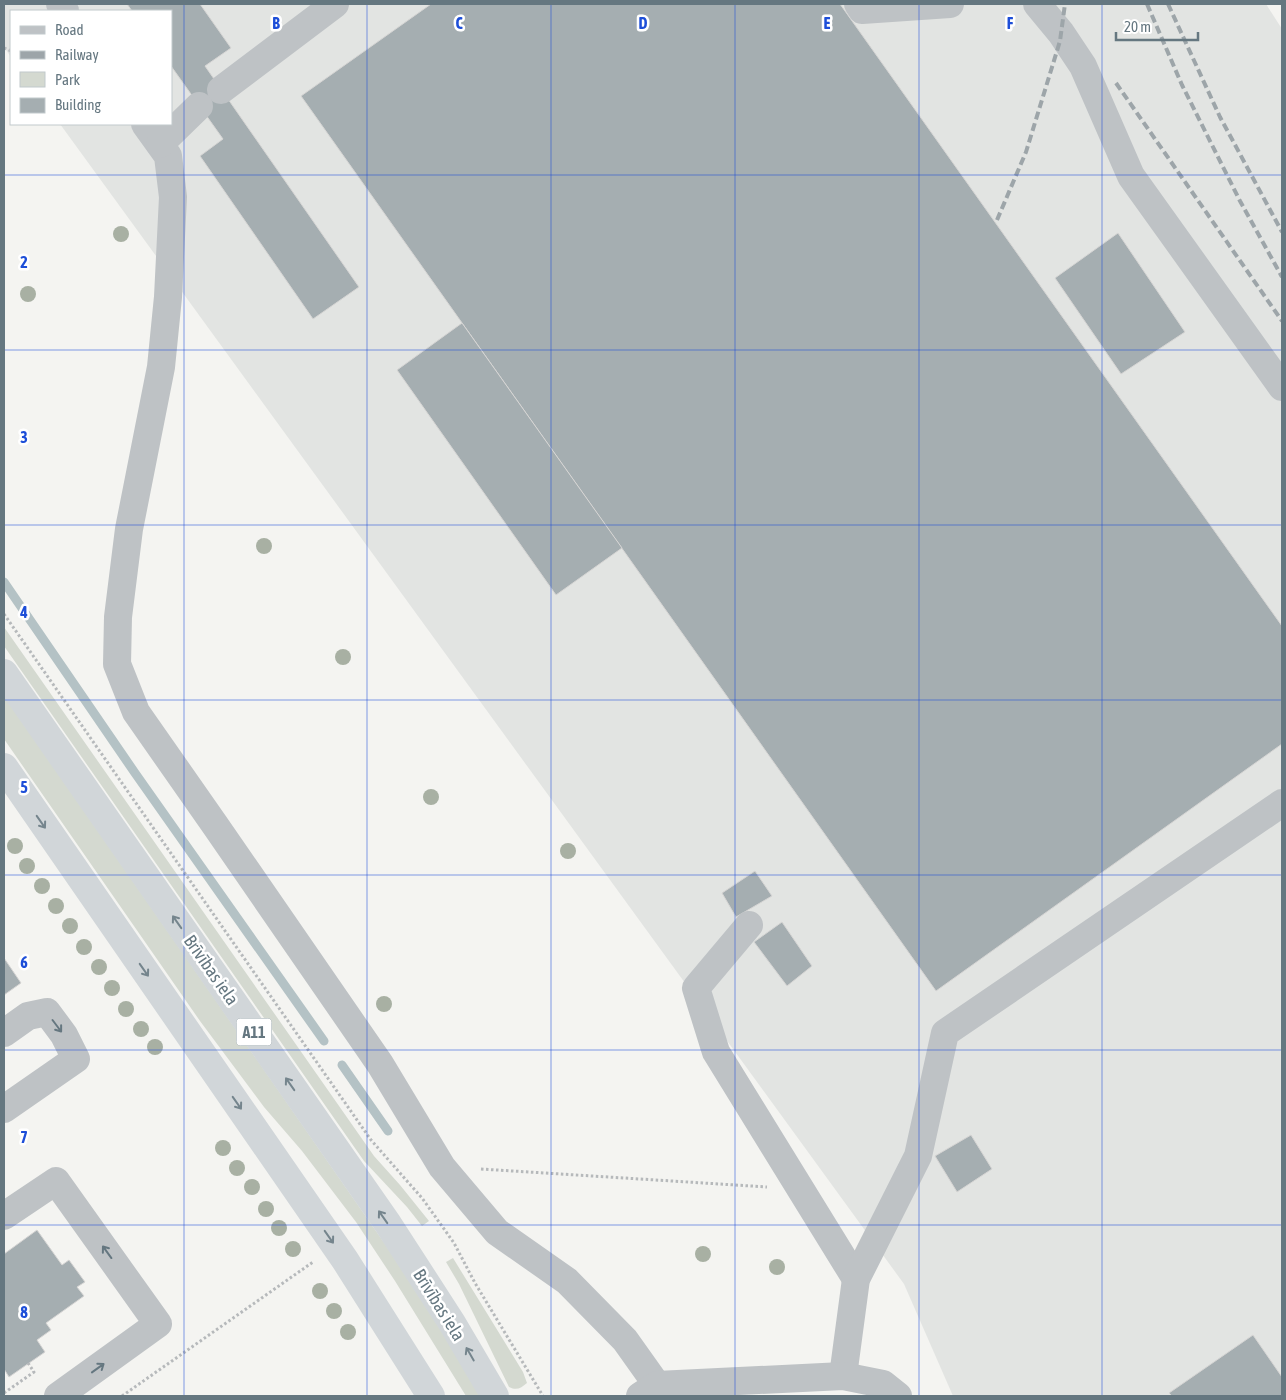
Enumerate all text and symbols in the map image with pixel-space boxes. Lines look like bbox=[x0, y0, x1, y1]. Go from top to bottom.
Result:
legend bbox=[10, 10, 172, 125]
scale bar bbox=[1116, 10, 1198, 42]
text: B bbox=[272, 14, 280, 32]
text: C bbox=[455, 14, 463, 32]
text: D bbox=[639, 14, 648, 32]
text: E bbox=[824, 14, 831, 32]
text: F bbox=[1007, 14, 1014, 32]
text: 20 m bbox=[1124, 18, 1151, 35]
text: Road bbox=[55, 21, 84, 38]
text: Railway bbox=[55, 46, 99, 63]
text: Park bbox=[55, 71, 80, 88]
text: Building bbox=[55, 96, 101, 113]
text: 2 bbox=[20, 253, 28, 271]
text: 3 bbox=[20, 428, 28, 446]
text: 4 bbox=[19, 603, 28, 621]
text: 5 bbox=[20, 778, 28, 796]
one-way arrow bbox=[36, 815, 46, 829]
one-way arrow bbox=[172, 915, 182, 929]
street label: Brīvības iela bbox=[180, 931, 243, 1009]
text: 6 bbox=[20, 953, 28, 971]
one-way arrow bbox=[139, 963, 149, 977]
one-way arrow bbox=[52, 1019, 63, 1032]
road number: A11 bbox=[236, 1019, 272, 1046]
one-way arrow bbox=[285, 1077, 295, 1091]
one-way arrow bbox=[232, 1096, 242, 1110]
text: 7 bbox=[20, 1128, 28, 1146]
one-way arrow bbox=[378, 1210, 388, 1224]
one-way arrow bbox=[324, 1230, 334, 1244]
one-way arrow bbox=[102, 1245, 112, 1259]
street label: Brīvības iela bbox=[409, 1265, 470, 1345]
text: 8 bbox=[20, 1303, 28, 1321]
one-way arrow bbox=[465, 1348, 475, 1362]
one-way arrow bbox=[91, 1362, 104, 1373]

